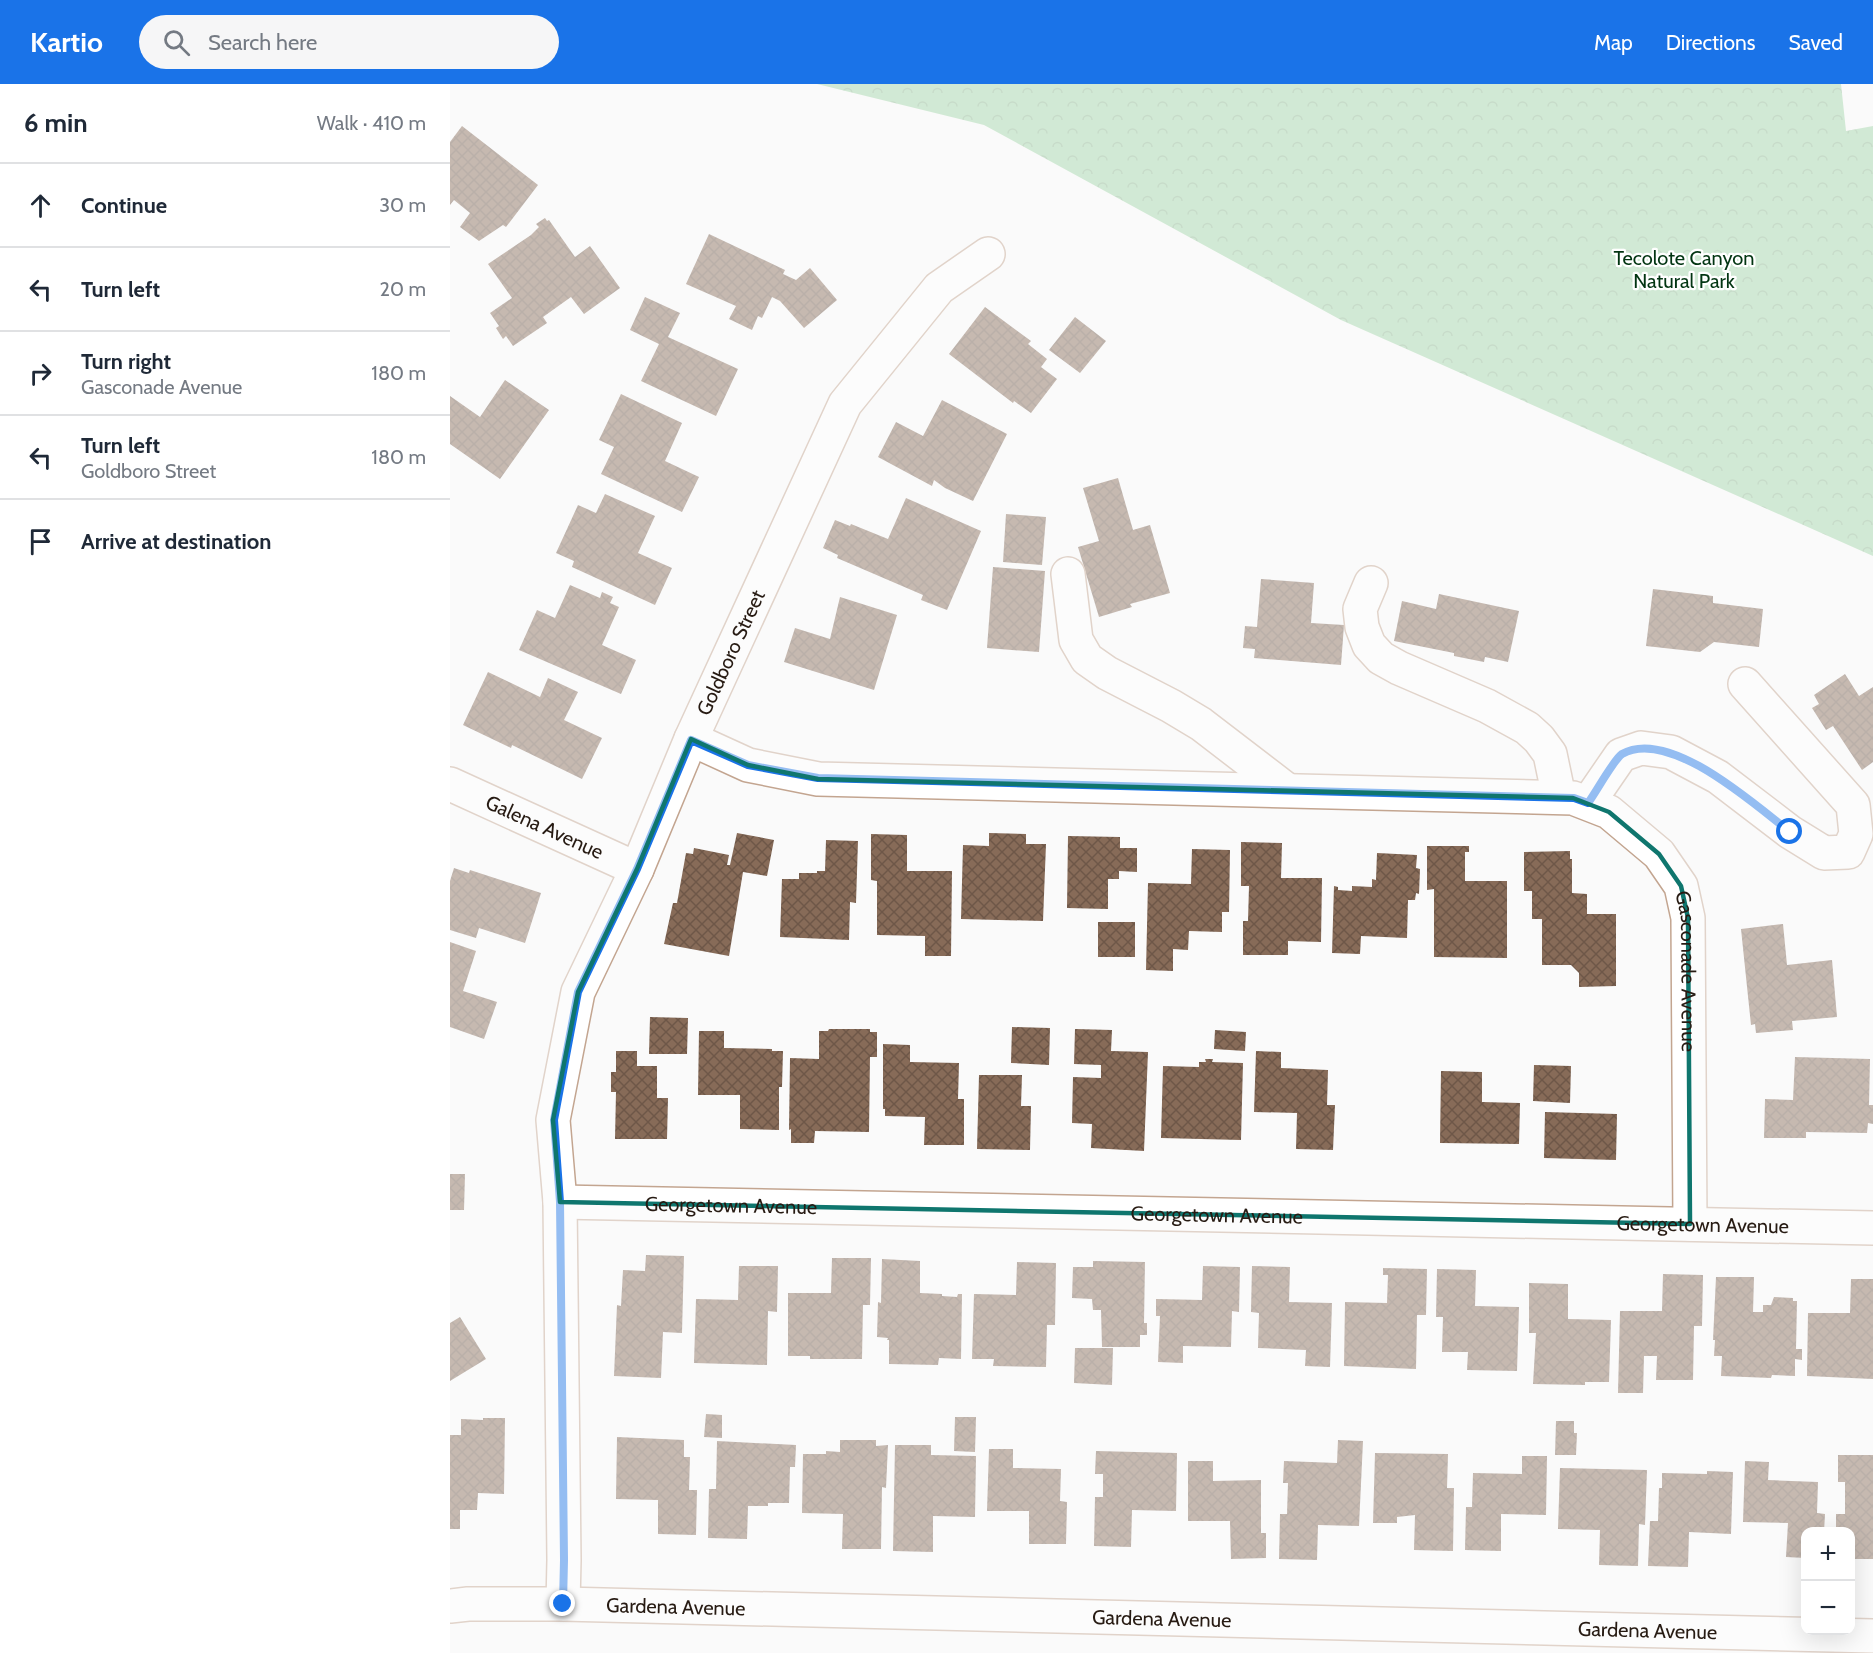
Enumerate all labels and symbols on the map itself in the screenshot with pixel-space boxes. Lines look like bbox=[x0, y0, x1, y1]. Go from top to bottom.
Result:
park label: Tecolote Canyon Natural Park bbox=[1613, 246, 1755, 293]
street label: Goldboro Street bbox=[692, 586, 770, 719]
street label: Galena Avenue bbox=[482, 790, 607, 864]
route start bbox=[1776, 818, 1802, 844]
street label: Gasconade Avenue bbox=[1670, 889, 1701, 1052]
street label: Georgetown Avenue bbox=[645, 1192, 817, 1219]
street label: Georgetown Avenue bbox=[1131, 1201, 1303, 1229]
street label: Georgetown Avenue bbox=[1616, 1211, 1789, 1238]
route end bbox=[549, 1590, 575, 1616]
street label: Gardena Avenue bbox=[606, 1593, 746, 1620]
street label: Gardena Avenue bbox=[1092, 1605, 1232, 1632]
street label: Gardena Avenue bbox=[1578, 1617, 1717, 1644]

